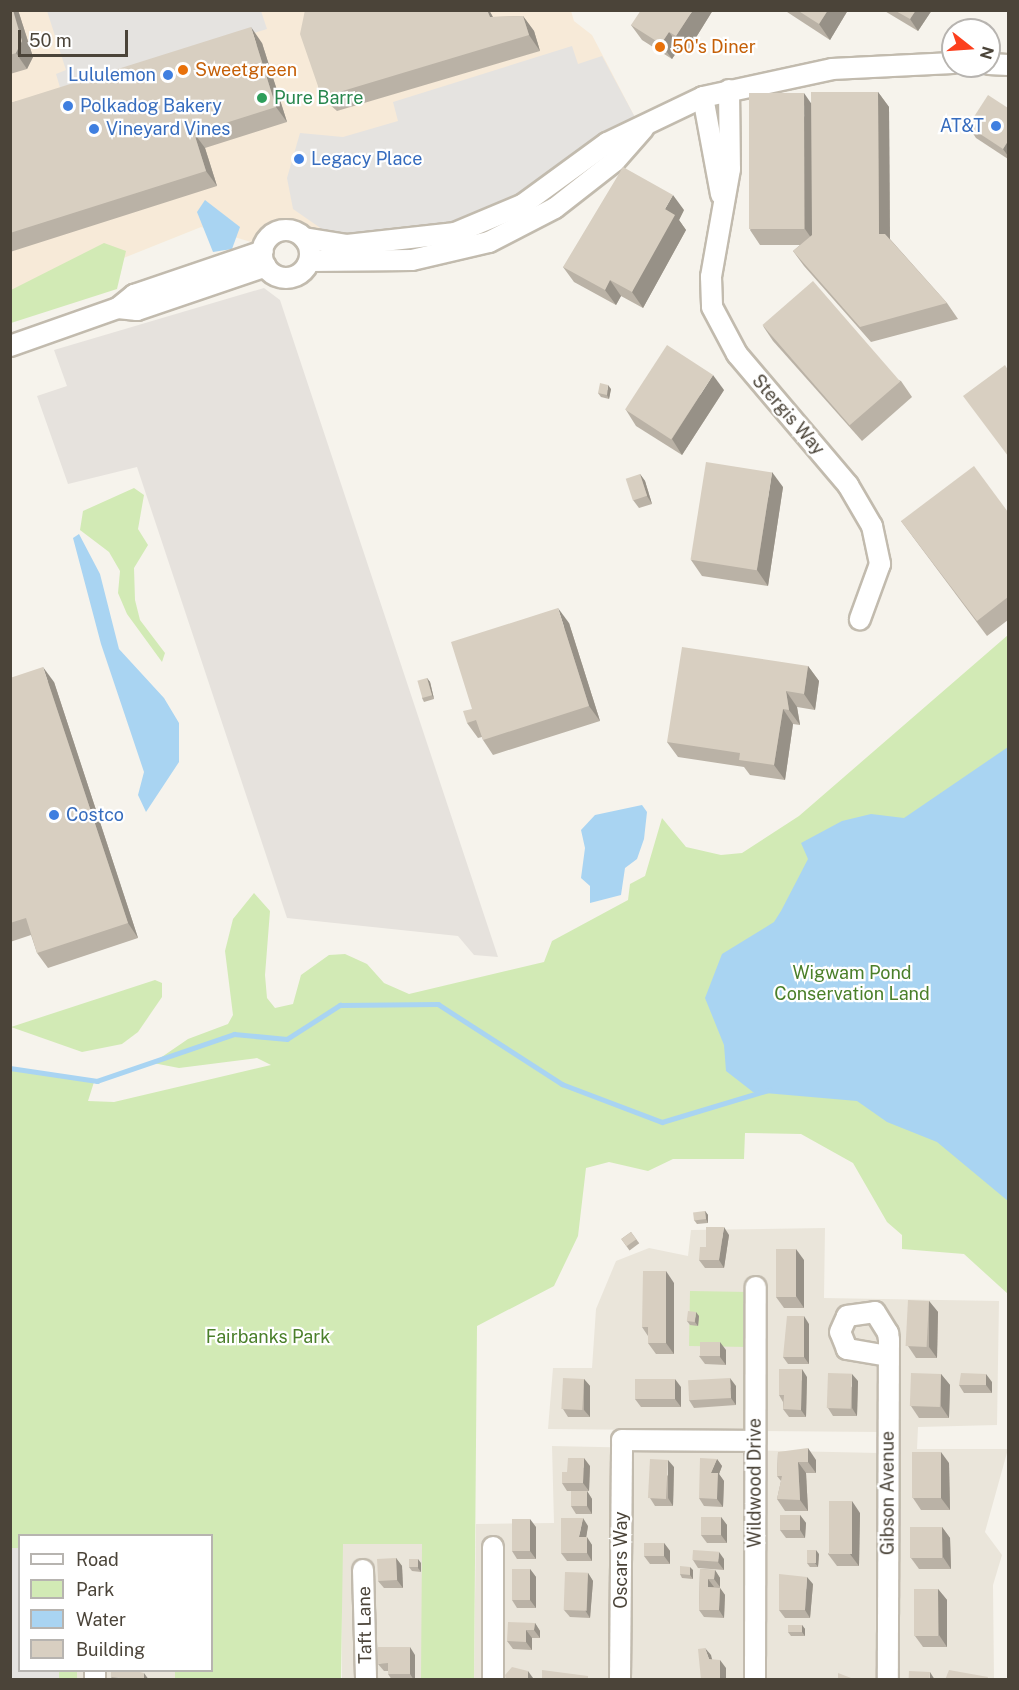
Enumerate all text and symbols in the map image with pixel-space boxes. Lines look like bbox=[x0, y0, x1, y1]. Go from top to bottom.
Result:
scale bar bbox=[21, 18, 130, 56]
north arrow bbox=[941, 18, 1001, 78]
text: 50 m bbox=[29, 30, 72, 51]
place label: 50's Diner bbox=[672, 36, 756, 58]
marker: 50's Diner bbox=[653, 40, 667, 54]
text: N bbox=[976, 44, 998, 62]
place label: Sweetgreen bbox=[195, 59, 297, 81]
marker: Sweetgreen bbox=[176, 63, 190, 77]
place label: Lululemon bbox=[68, 64, 156, 86]
marker: Lululemon bbox=[161, 68, 175, 82]
place label: Pure Barre bbox=[274, 87, 364, 109]
marker: Pure Barre bbox=[255, 91, 269, 105]
place label: Polkadog Bakery bbox=[80, 95, 222, 117]
marker: Polkadog Bakery bbox=[61, 99, 75, 113]
place label: AT&T bbox=[940, 115, 984, 137]
place label: Vineyard Vines bbox=[106, 118, 231, 140]
marker: AT&T bbox=[989, 119, 1003, 133]
marker: Vineyard Vines bbox=[87, 122, 101, 136]
place label: Legacy Place bbox=[311, 148, 422, 170]
marker: Legacy Place bbox=[292, 152, 306, 166]
street label: Stergis Way bbox=[747, 370, 829, 460]
place label: Costco bbox=[66, 804, 124, 826]
marker: Costco bbox=[47, 808, 61, 822]
park label: Wigwam Pond Conservation Land bbox=[774, 963, 930, 1006]
park label: Fairbanks Park bbox=[206, 1326, 330, 1348]
street label: Wildwood Drive bbox=[744, 1418, 766, 1548]
street label: Gibson Avenue bbox=[877, 1431, 899, 1555]
street label: Oscars Way bbox=[610, 1511, 632, 1609]
legend bbox=[18, 1534, 213, 1672]
text: Road bbox=[76, 1549, 119, 1570]
text: Park bbox=[76, 1579, 114, 1600]
street label: Taft Lane bbox=[354, 1586, 376, 1664]
text: Water bbox=[76, 1609, 126, 1630]
text: Building bbox=[76, 1639, 145, 1660]

